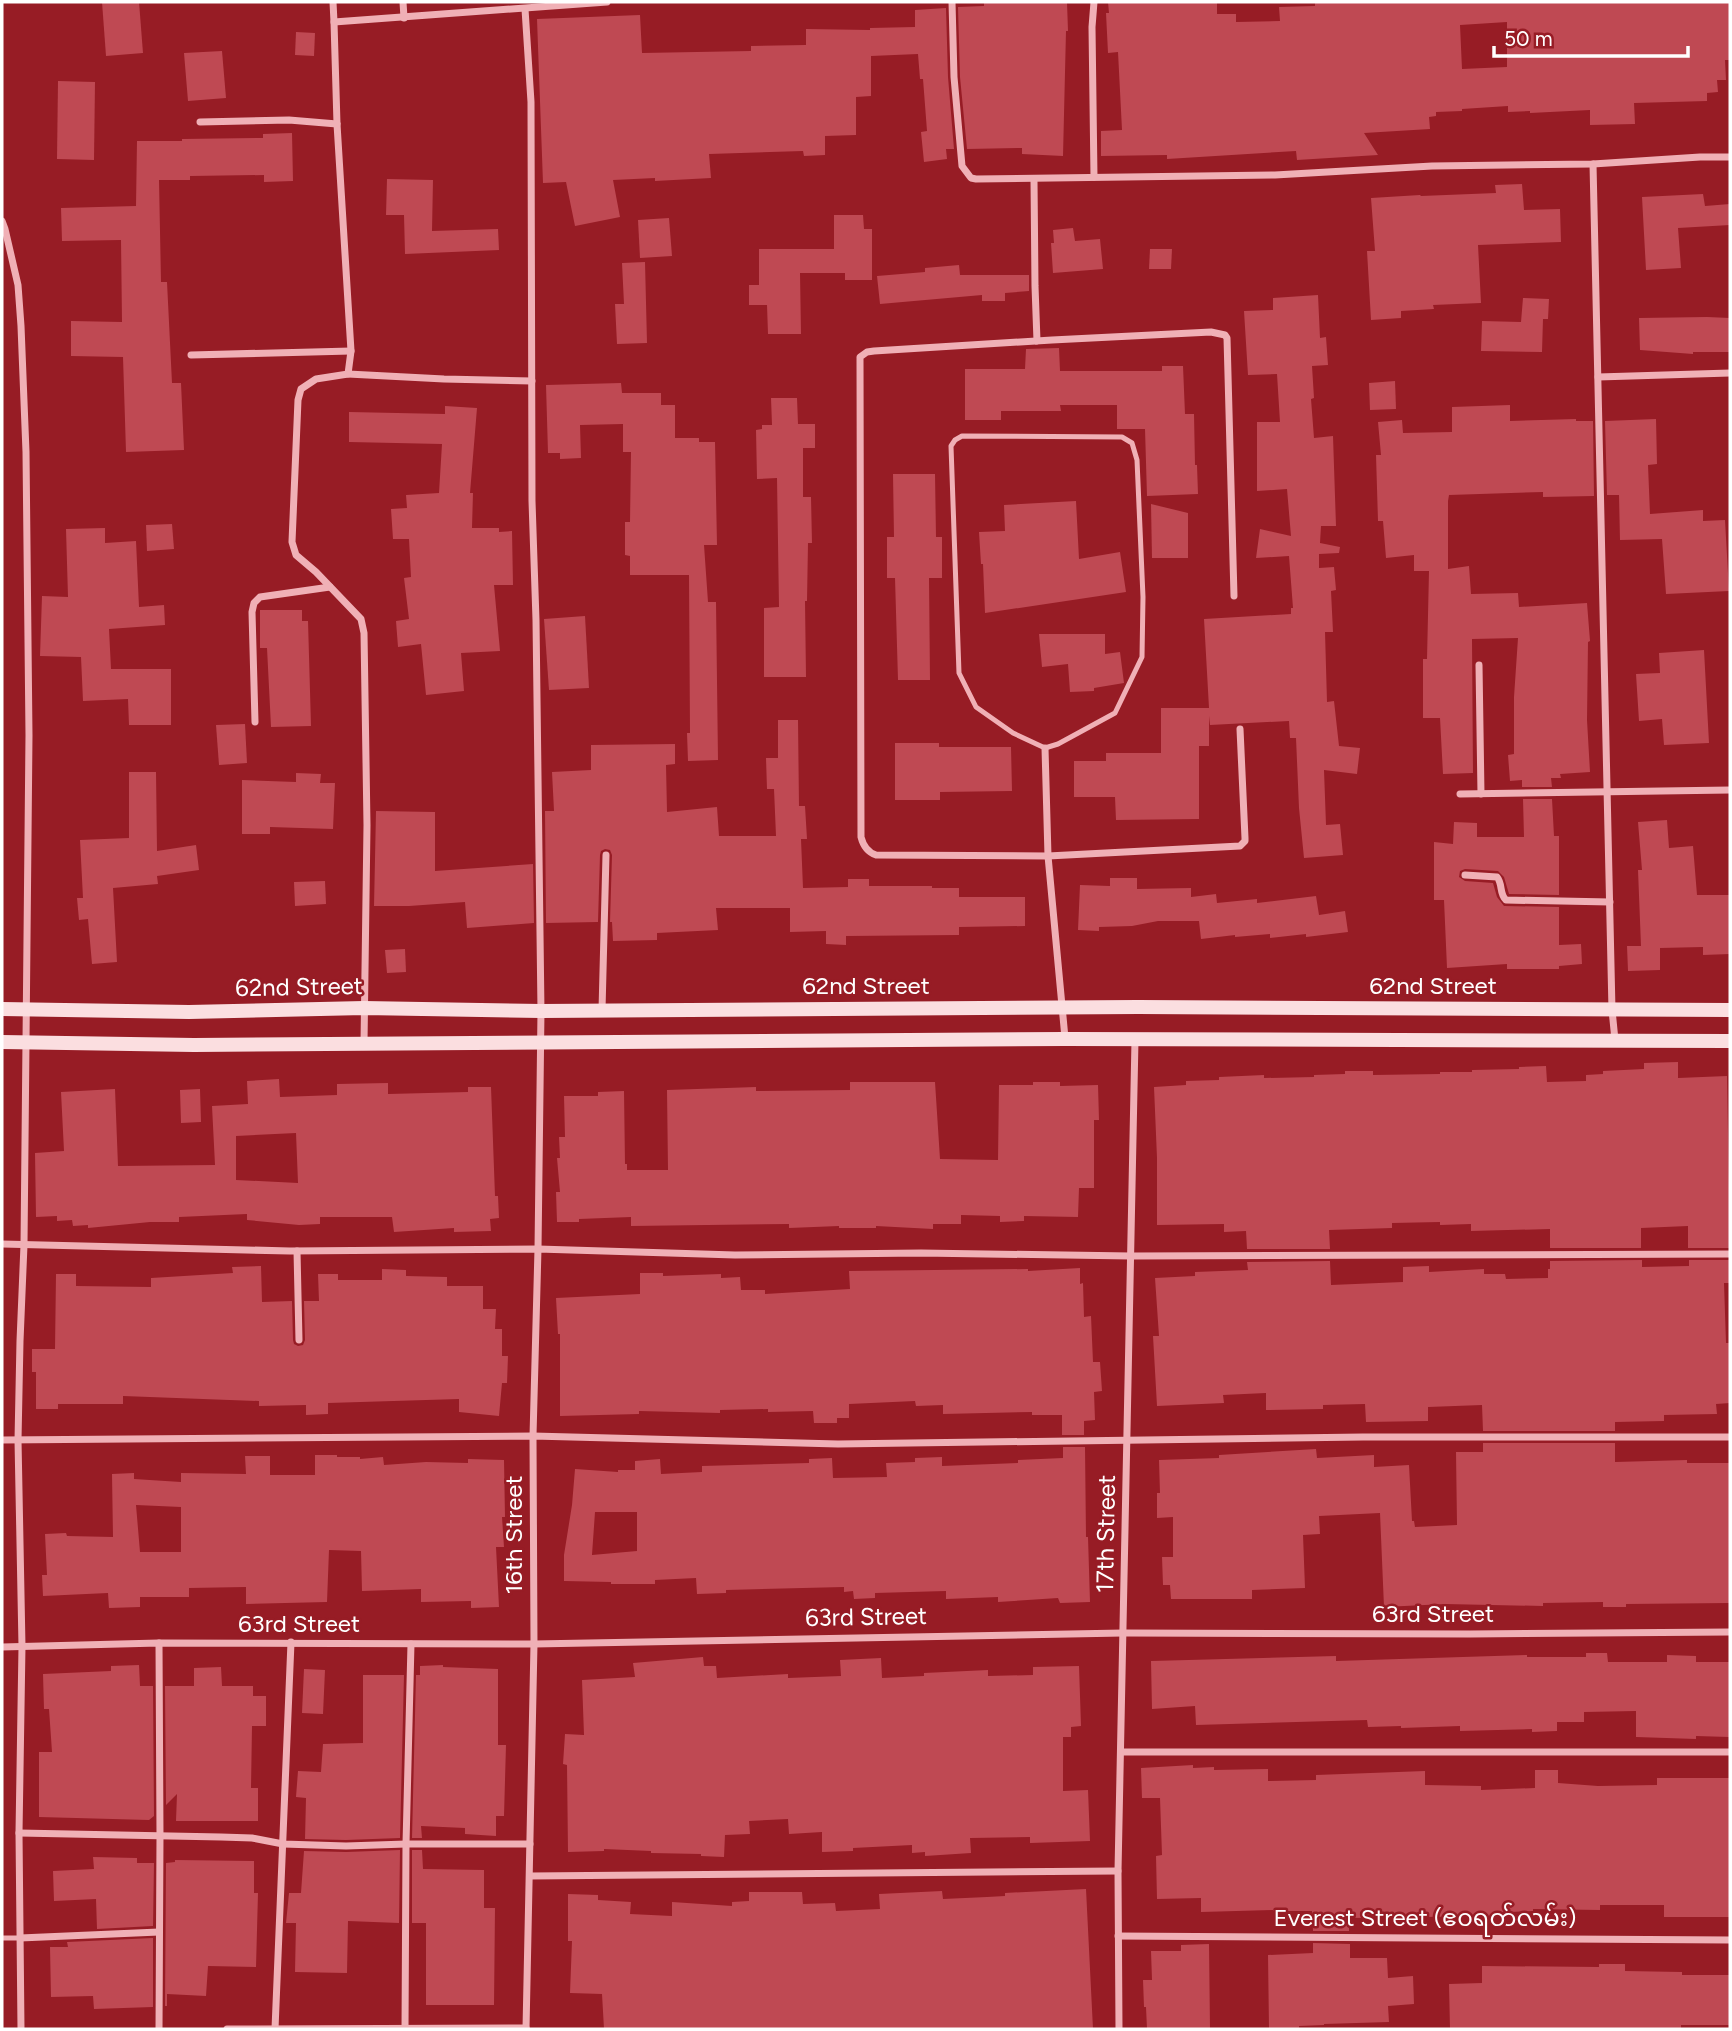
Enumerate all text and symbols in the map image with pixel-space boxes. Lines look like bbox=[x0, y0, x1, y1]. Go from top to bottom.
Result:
scale bar bbox=[1494, 14, 1688, 58]
text: 50 m bbox=[1504, 26, 1553, 51]
street label: 62nd Street bbox=[235, 971, 363, 1002]
street label: 62nd Street bbox=[802, 971, 930, 1000]
street label: 62nd Street bbox=[1369, 971, 1497, 1000]
street label: 16th Street bbox=[499, 1475, 528, 1595]
street label: 17th Street bbox=[1090, 1475, 1121, 1593]
street label: 63rd Street bbox=[1372, 1599, 1494, 1628]
street label: 63rd Street bbox=[805, 1601, 927, 1632]
street label: 63rd Street bbox=[238, 1609, 360, 1638]
street label: Everest Street (ဧ၀ရတ်လမ်း) bbox=[1274, 1902, 1576, 1937]

